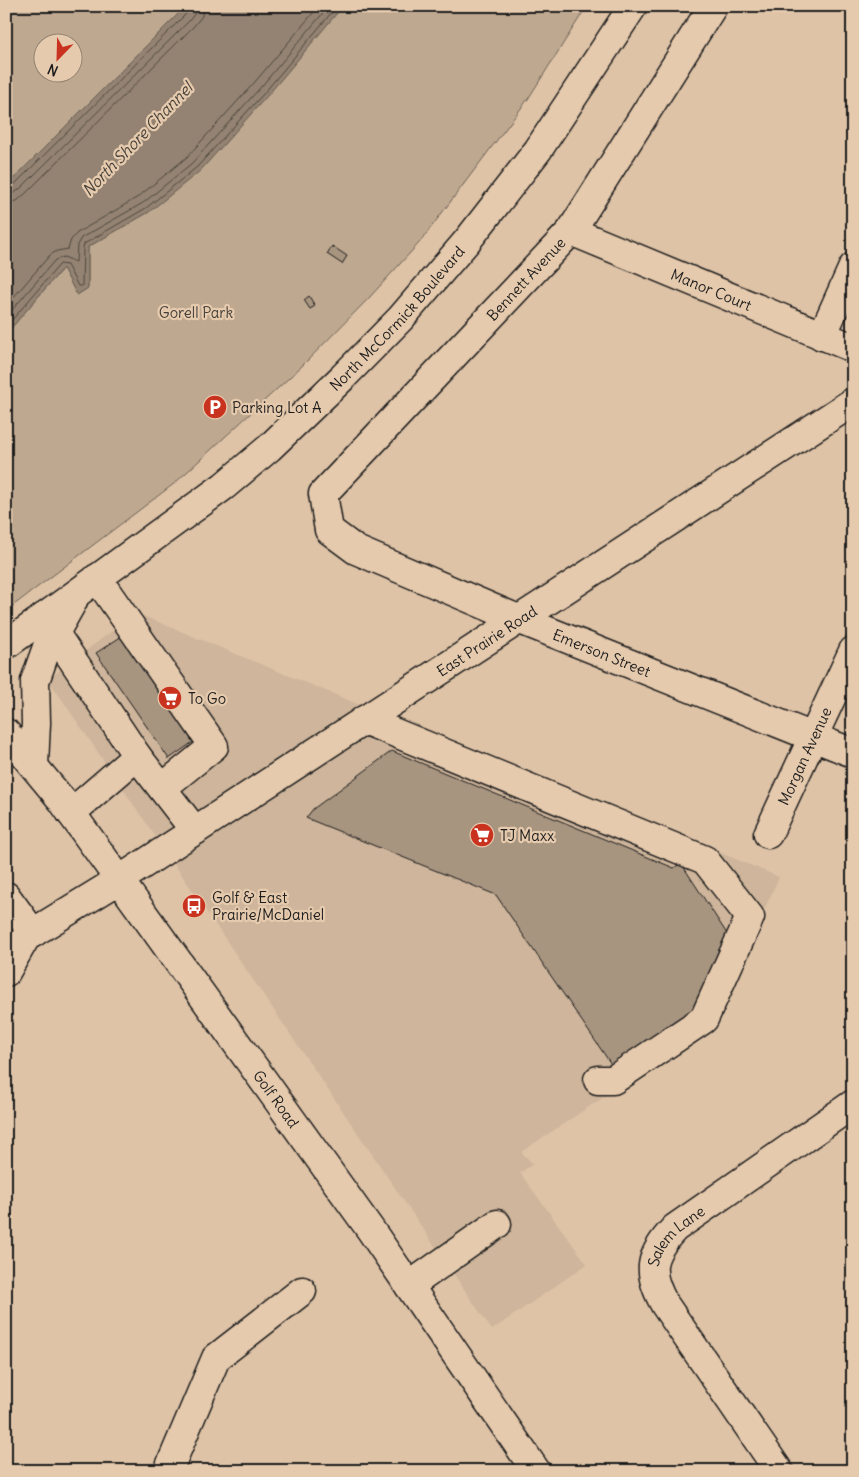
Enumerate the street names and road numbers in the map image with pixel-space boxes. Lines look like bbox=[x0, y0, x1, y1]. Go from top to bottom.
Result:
street label: Bennett Avenue bbox=[482, 233, 570, 325]
street label: North McCormick Boulevard bbox=[325, 242, 468, 395]
street label: Manor Court bbox=[668, 264, 755, 314]
street label: East Prairie Road bbox=[433, 601, 540, 680]
street label: Emerson Street bbox=[550, 624, 653, 681]
street label: Morgan Avenue bbox=[773, 704, 835, 808]
street label: Golf Road bbox=[249, 1066, 304, 1131]
street label: Salem Lane bbox=[643, 1201, 708, 1268]

